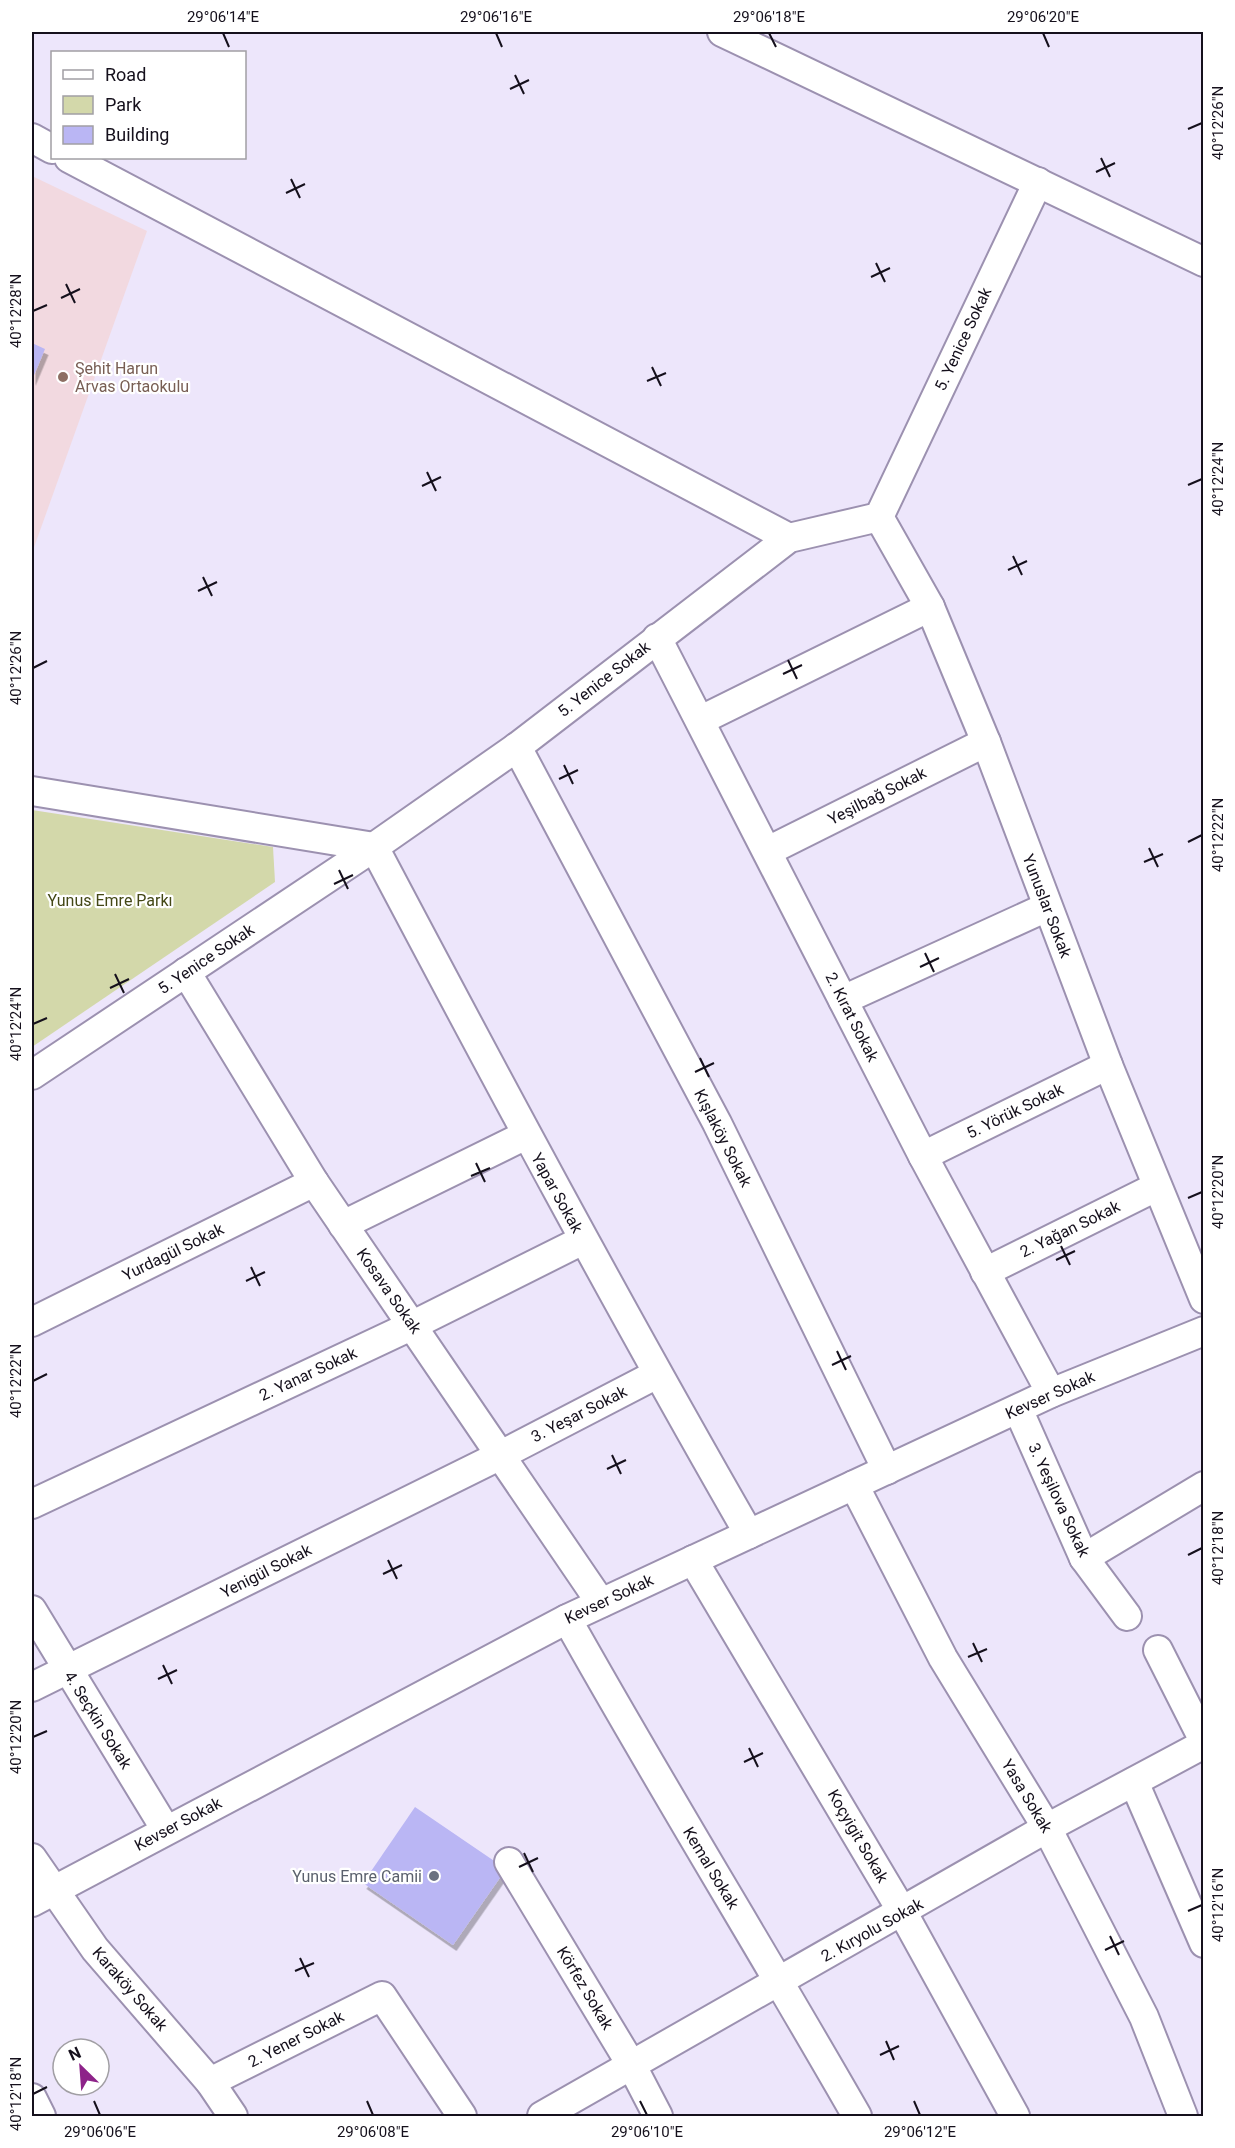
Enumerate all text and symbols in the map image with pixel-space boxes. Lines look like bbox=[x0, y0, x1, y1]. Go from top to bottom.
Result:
text: 29°06'14"E bbox=[187, 8, 260, 26]
text: 29°06'16"E bbox=[460, 8, 533, 26]
text: 29°06'18"E bbox=[733, 8, 806, 26]
text: 29°06'20"E bbox=[1007, 8, 1080, 26]
legend bbox=[51, 51, 246, 159]
text: Road bbox=[105, 64, 146, 85]
text: 40°12'26"N bbox=[1209, 86, 1227, 160]
text: Park bbox=[105, 94, 142, 115]
text: Building bbox=[105, 124, 169, 145]
text: 40°12'28"N bbox=[7, 274, 25, 348]
street label: 5. Yenice Sokak bbox=[931, 283, 996, 394]
place label: Şehit Harun Arvas Ortaokulu bbox=[75, 359, 189, 396]
marker: Şehit Harun Arvas Ortaokulu bbox=[56, 370, 70, 384]
text: 40°12'24"N bbox=[1209, 442, 1227, 516]
text: 40°12'26"N bbox=[7, 631, 25, 705]
street label: 5. Yenice Sokak bbox=[554, 637, 655, 721]
street label: Yeşilbağ Sokak bbox=[825, 763, 930, 829]
text: 40°12'22"N bbox=[1209, 798, 1227, 872]
street label: Yunuslar Sokak bbox=[1018, 851, 1076, 961]
park label: Yunus Emre Parkı bbox=[47, 891, 173, 910]
street label: 5. Yenice Sokak bbox=[154, 919, 258, 998]
street label: 2. Kırat Sokak bbox=[821, 969, 883, 1066]
text: 40°12'24"N bbox=[7, 987, 25, 1061]
street label: 5. Yörük Sokak bbox=[964, 1079, 1067, 1143]
street label: Kışlaköy Sokak bbox=[690, 1086, 756, 1191]
street label: Yapar Sokak bbox=[527, 1150, 587, 1237]
text: 40°12'20"N bbox=[1209, 1155, 1227, 1229]
street label: 2. Yağan Sokak bbox=[1017, 1196, 1124, 1261]
street label: Yurdagül Sokak bbox=[119, 1219, 228, 1285]
street label: Kosava Sokak bbox=[353, 1245, 426, 1338]
street label: 2. Yanar Sokak bbox=[256, 1343, 361, 1405]
text: 40°12'22"N bbox=[7, 1344, 25, 1418]
street label: Kevser Sokak bbox=[1002, 1367, 1098, 1423]
street label: 3. Yeşar Sokak bbox=[528, 1381, 631, 1446]
street label: 3. Yeşilova Sokak bbox=[1024, 1440, 1094, 1561]
text: 40°12'18"N bbox=[1209, 1511, 1227, 1585]
street label: Yenigül Sokak bbox=[217, 1540, 315, 1602]
street label: Kevser Sokak bbox=[562, 1570, 657, 1628]
street label: 4. Seçkin Sokak bbox=[60, 1668, 136, 1773]
text: 40°12'20"N bbox=[7, 1700, 25, 1774]
street label: Yasa Sokak bbox=[998, 1756, 1057, 1837]
street label: Koçyigit Sokak bbox=[824, 1786, 893, 1887]
street label: Kevser Sokak bbox=[131, 1793, 225, 1855]
street label: Kemal Sokak bbox=[679, 1823, 743, 1913]
place label: Yunus Emre Camii bbox=[292, 1867, 422, 1886]
text: 40°12'16"N bbox=[1209, 1868, 1227, 1942]
marker: Yunus Emre Camii bbox=[427, 1869, 441, 1883]
street label: 2. Kıryolu Sokak bbox=[818, 1894, 927, 1966]
street label: Karaköy Sokak bbox=[88, 1943, 172, 2035]
street label: Körfez Sokak bbox=[553, 1943, 618, 2034]
street label: 2. Yener Sokak bbox=[245, 2006, 348, 2071]
north arrow bbox=[51, 2037, 111, 2097]
text: N bbox=[66, 2043, 84, 2065]
text: 40°12'18"N bbox=[7, 2057, 25, 2131]
text: 29°06'06"E bbox=[64, 2123, 137, 2141]
text: 29°06'08"E bbox=[337, 2123, 410, 2141]
text: 29°06'10"E bbox=[611, 2123, 684, 2141]
text: 29°06'12"E bbox=[884, 2123, 957, 2141]

